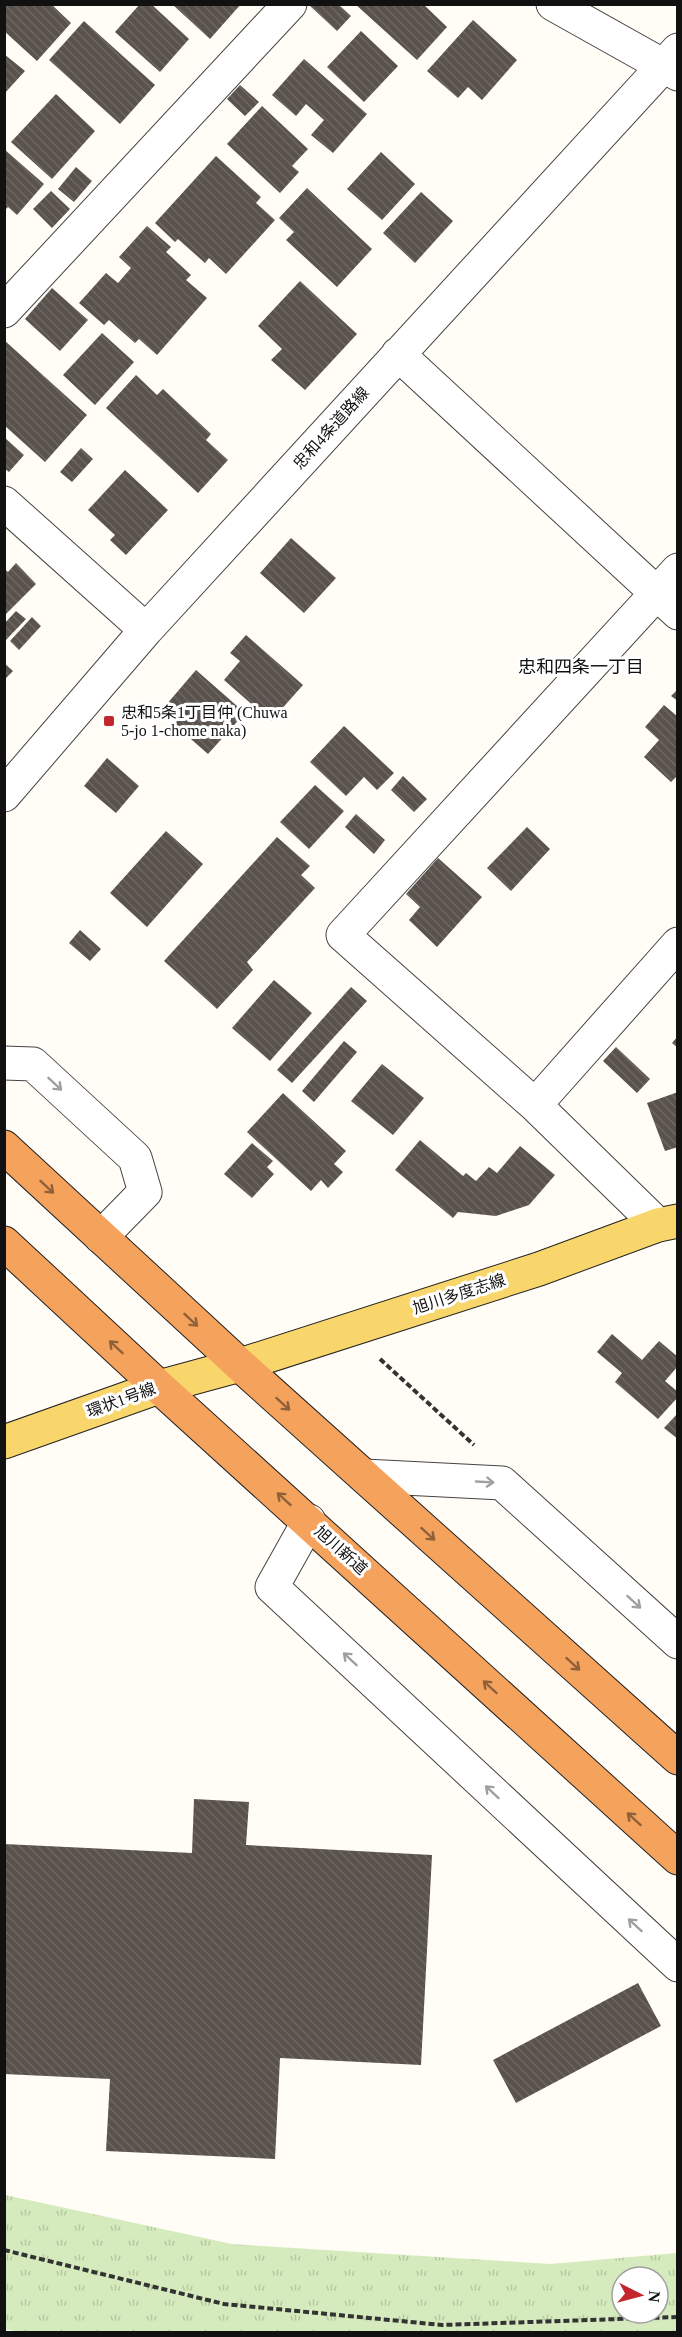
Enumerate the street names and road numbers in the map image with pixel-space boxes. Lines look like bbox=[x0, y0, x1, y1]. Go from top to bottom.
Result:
street label: 忠和4条道路線 bbox=[290, 384, 372, 472]
street label: 旭川多度志線 bbox=[411, 1271, 507, 1317]
street label: 環状1号線 bbox=[84, 1380, 158, 1420]
street label: 旭川新道 bbox=[312, 1522, 370, 1578]

